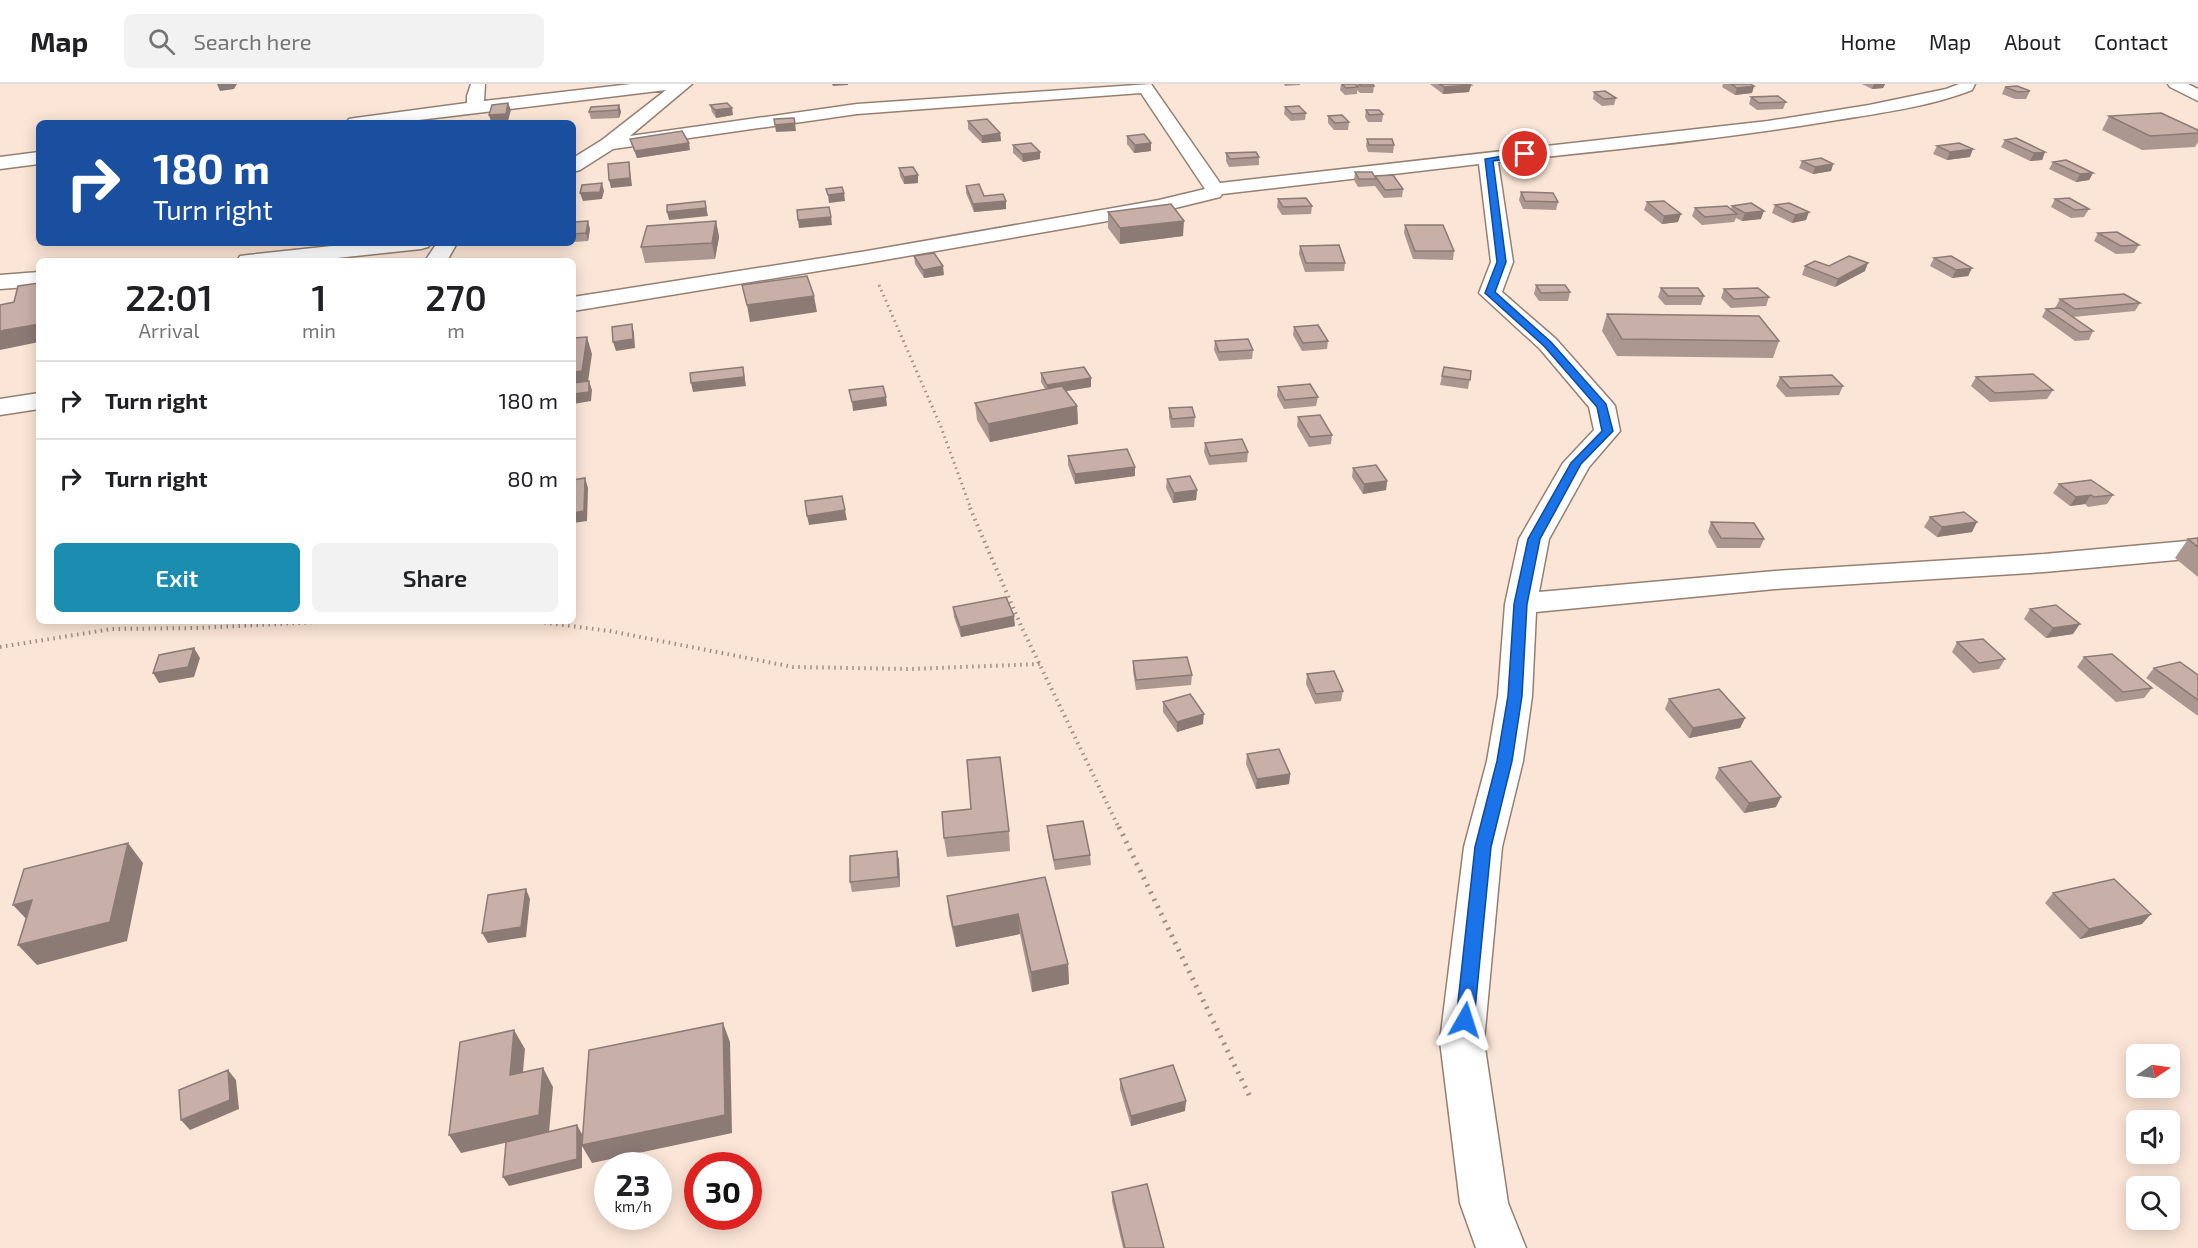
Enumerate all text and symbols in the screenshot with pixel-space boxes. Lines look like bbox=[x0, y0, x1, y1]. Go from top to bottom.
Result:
search box bbox=[124, 14, 544, 68]
text: Map bbox=[30, 24, 88, 58]
icon: search bbox=[145, 25, 178, 58]
text: Search here bbox=[193, 28, 312, 54]
text: Home bbox=[1840, 29, 1896, 54]
text: Map bbox=[1929, 29, 1971, 54]
text: About bbox=[2004, 29, 2061, 54]
text: Contact bbox=[2094, 29, 2168, 54]
pin bbox=[1499, 128, 1550, 179]
icon: arrive bbox=[1508, 137, 1541, 170]
text: 180 m bbox=[153, 142, 270, 192]
icon: right bbox=[54, 144, 132, 222]
text: Turn right bbox=[153, 193, 273, 225]
text: 22:01 bbox=[125, 275, 213, 318]
text: 1 bbox=[311, 275, 326, 318]
text: 270 bbox=[425, 275, 487, 318]
text: Arrival bbox=[139, 318, 199, 342]
text: min bbox=[302, 318, 336, 342]
text: m bbox=[447, 318, 465, 342]
icon: right bbox=[54, 384, 87, 417]
text: Turn right bbox=[105, 387, 207, 413]
text: 180 m bbox=[498, 387, 558, 413]
icon: right bbox=[54, 462, 87, 495]
text: Turn right bbox=[105, 465, 207, 491]
text: 80 m bbox=[507, 465, 558, 491]
button: Exit bbox=[54, 543, 300, 612]
button: Share bbox=[312, 543, 558, 612]
position arrow bbox=[1433, 988, 1497, 1052]
north arrow bbox=[2126, 1044, 2180, 1098]
map controls bbox=[2126, 1044, 2180, 1230]
button: sound bbox=[2126, 1110, 2180, 1164]
speed limit sign: 30 bbox=[684, 1152, 762, 1230]
text: 23 bbox=[616, 1166, 650, 1202]
button: search bbox=[2126, 1176, 2180, 1230]
text: km/h bbox=[614, 1197, 652, 1215]

